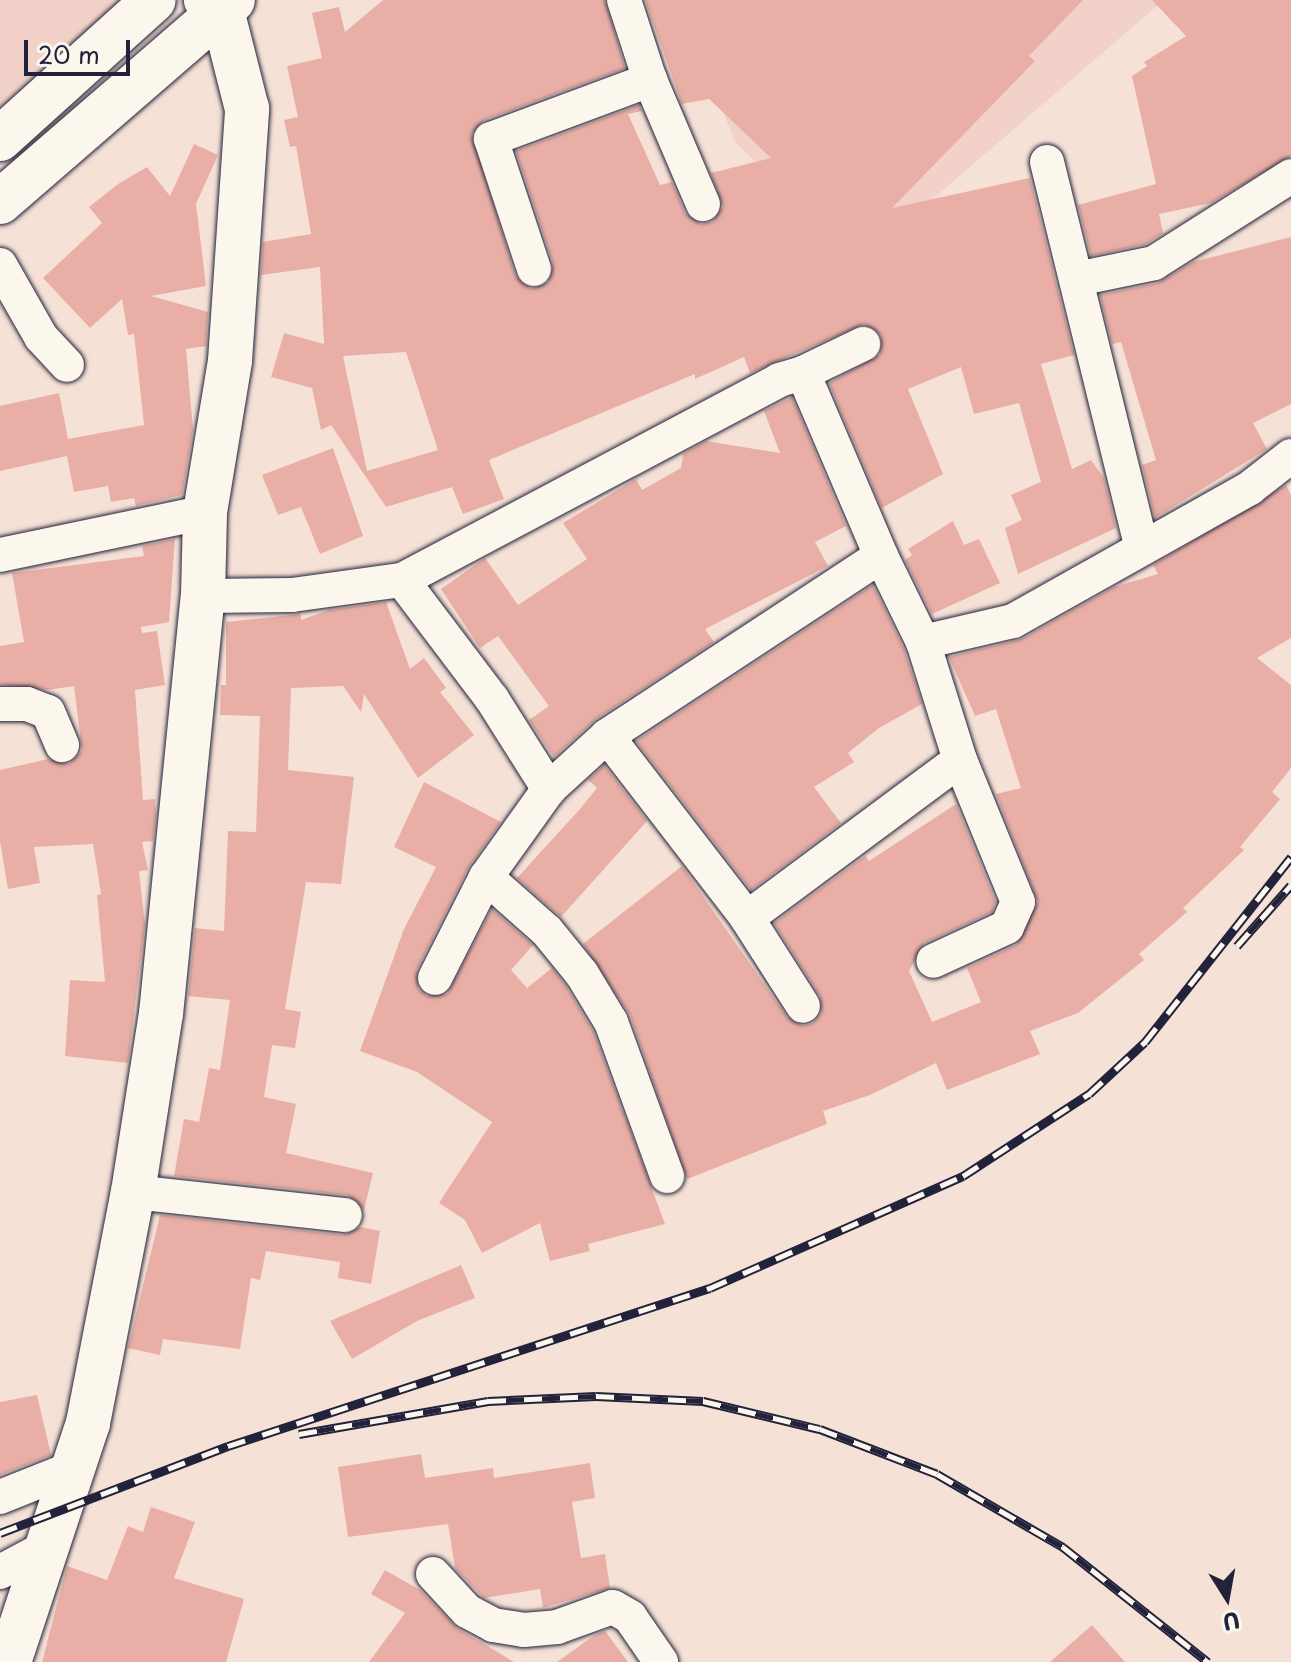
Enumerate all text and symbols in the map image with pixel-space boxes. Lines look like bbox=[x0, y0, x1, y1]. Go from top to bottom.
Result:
scale bar bbox=[28, 24, 134, 74]
text: 20 m bbox=[38, 36, 100, 72]
north arrow bbox=[1187, 1558, 1267, 1638]
text: U bbox=[1220, 1604, 1243, 1640]

